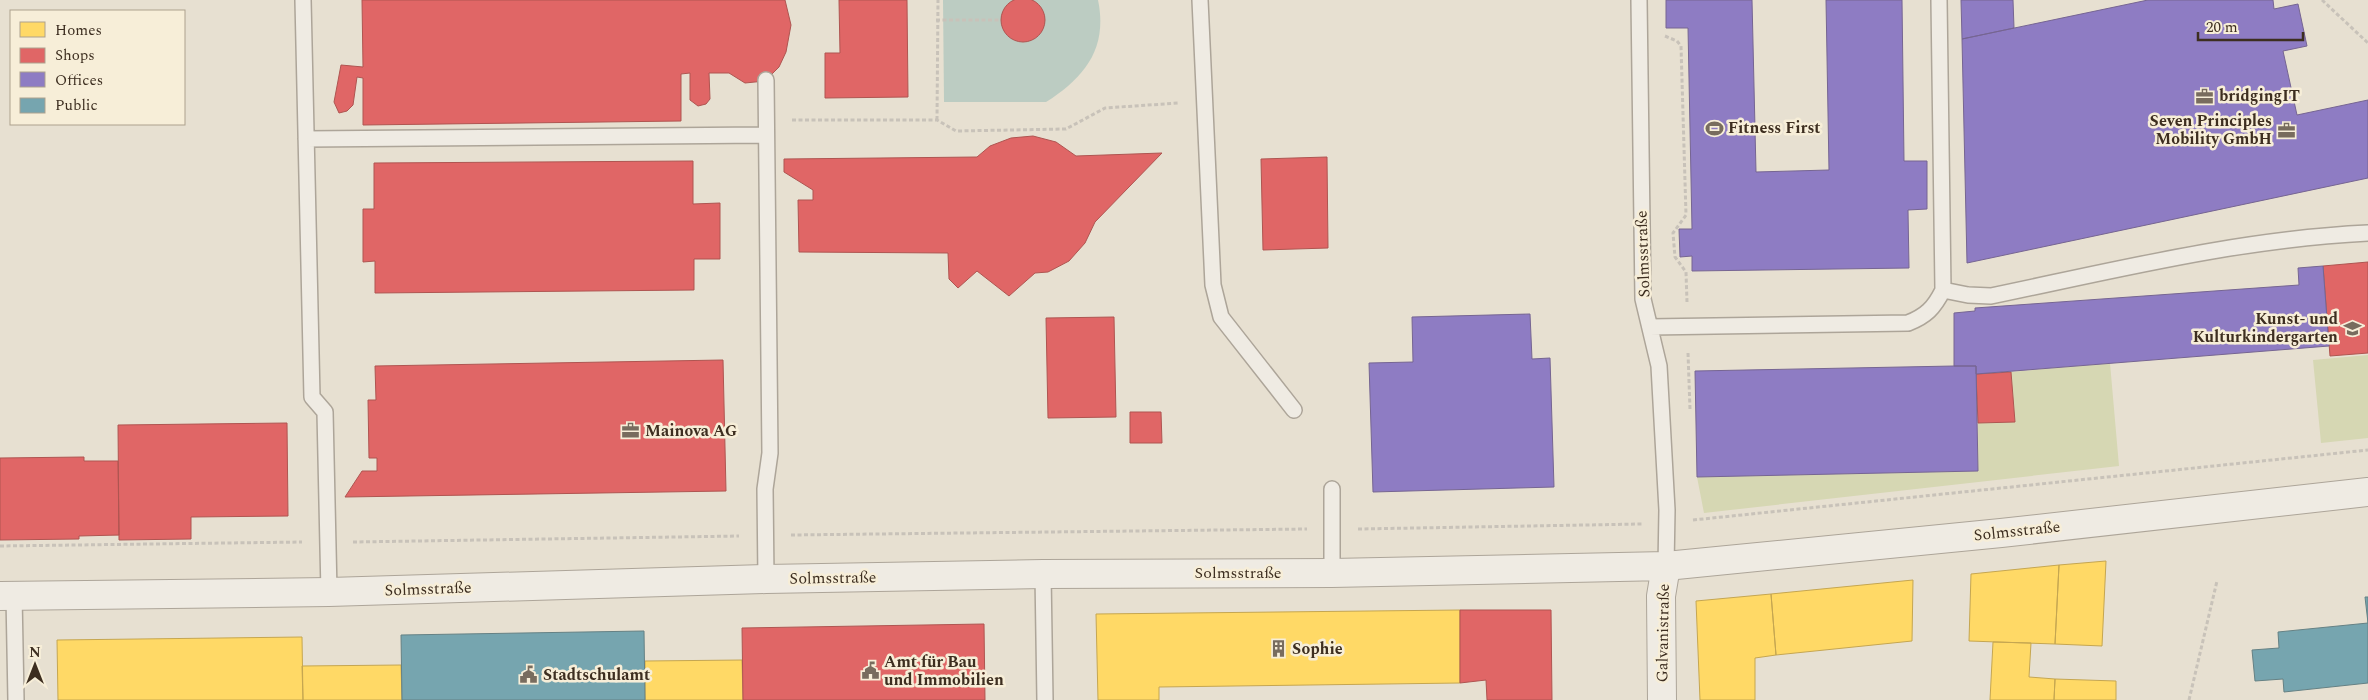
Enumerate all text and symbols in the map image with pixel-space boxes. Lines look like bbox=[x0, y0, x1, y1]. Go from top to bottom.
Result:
legend bbox=[10, 10, 185, 125]
scale bar bbox=[2198, 10, 2303, 42]
text: 20 m bbox=[2206, 16, 2238, 39]
text: Homes bbox=[55, 19, 102, 42]
text: Shops bbox=[55, 44, 95, 67]
text: Offices bbox=[55, 69, 103, 92]
place label: bridgingIT bbox=[2219, 84, 2300, 108]
office icon: bridgingIT bbox=[2195, 86, 2215, 106]
text: Public bbox=[55, 94, 98, 117]
place label: Seven Principles Mobility GmbH bbox=[2150, 109, 2272, 151]
place label: Fitness First bbox=[1728, 116, 1821, 140]
sports icon: Fitness First bbox=[1704, 118, 1724, 138]
office icon: Seven Principles Mobility GmbH bbox=[2276, 120, 2296, 140]
street label: Solmsstraße bbox=[1629, 210, 1657, 298]
place label: Kunst- und Kulturkindergarten bbox=[2193, 307, 2338, 349]
school or university icon: Kunst- und Kulturkindergarten bbox=[2342, 318, 2362, 338]
place label: Mainova AG bbox=[645, 419, 737, 443]
office icon: Mainova AG bbox=[621, 421, 641, 441]
street label: Solmsstraße bbox=[1972, 515, 2062, 547]
street label: Solmsstraße bbox=[1195, 561, 1281, 585]
street label: Solmsstraße bbox=[789, 565, 877, 591]
street label: Solmsstraße bbox=[384, 575, 472, 603]
street label: Galvanistraße bbox=[1650, 583, 1676, 683]
place label: Sophie bbox=[1292, 637, 1343, 661]
building icon: Sophie bbox=[1268, 639, 1288, 659]
north arrow bbox=[10, 640, 60, 690]
text: N bbox=[29, 642, 41, 663]
place label: Amt für Bau und Immobilien bbox=[884, 650, 1004, 692]
public building icon: Amt für Bau und Immobilien bbox=[860, 661, 880, 681]
place label: Stadtschulamt bbox=[543, 663, 650, 687]
public building icon: Stadtschulamt bbox=[519, 665, 539, 685]

